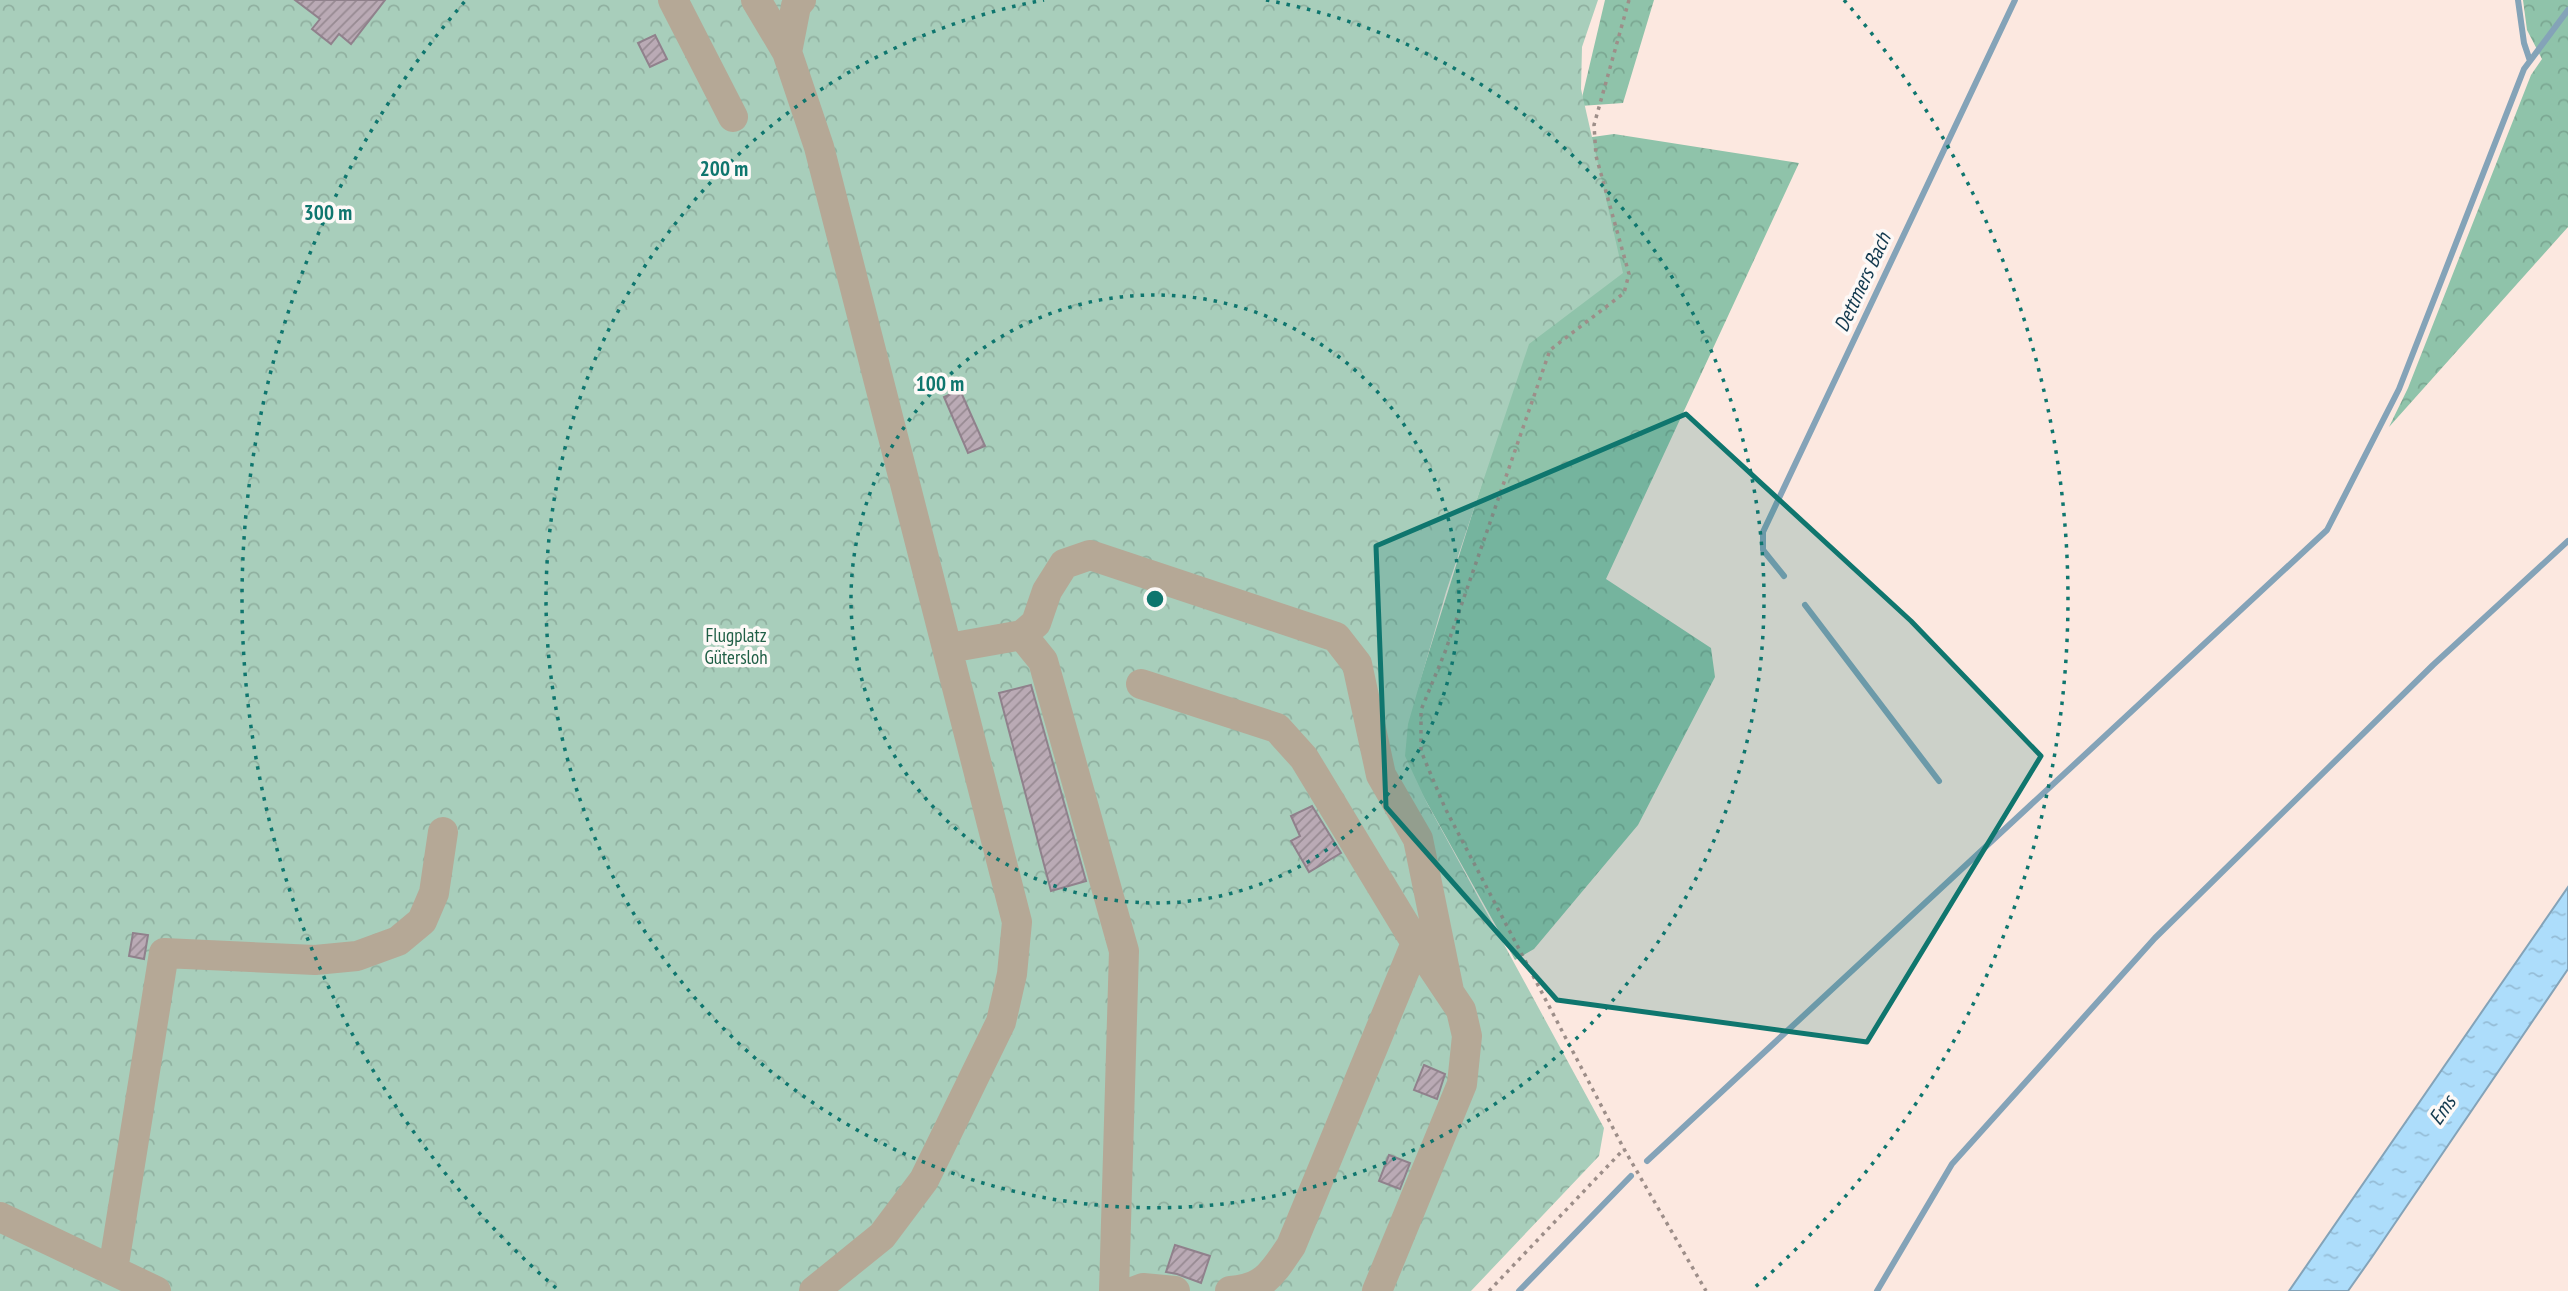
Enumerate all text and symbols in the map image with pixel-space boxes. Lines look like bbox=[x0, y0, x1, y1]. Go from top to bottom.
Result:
text: 200 m bbox=[700, 155, 748, 182]
text: 300 m bbox=[304, 199, 352, 226]
water label: Dettmers Bach bbox=[1827, 227, 1897, 336]
text: 100 m bbox=[916, 370, 964, 397]
centre of rings bbox=[1143, 587, 1167, 611]
park label: Flugplatz Gütersloh bbox=[704, 623, 768, 669]
water label: Ems bbox=[2422, 1089, 2463, 1130]

